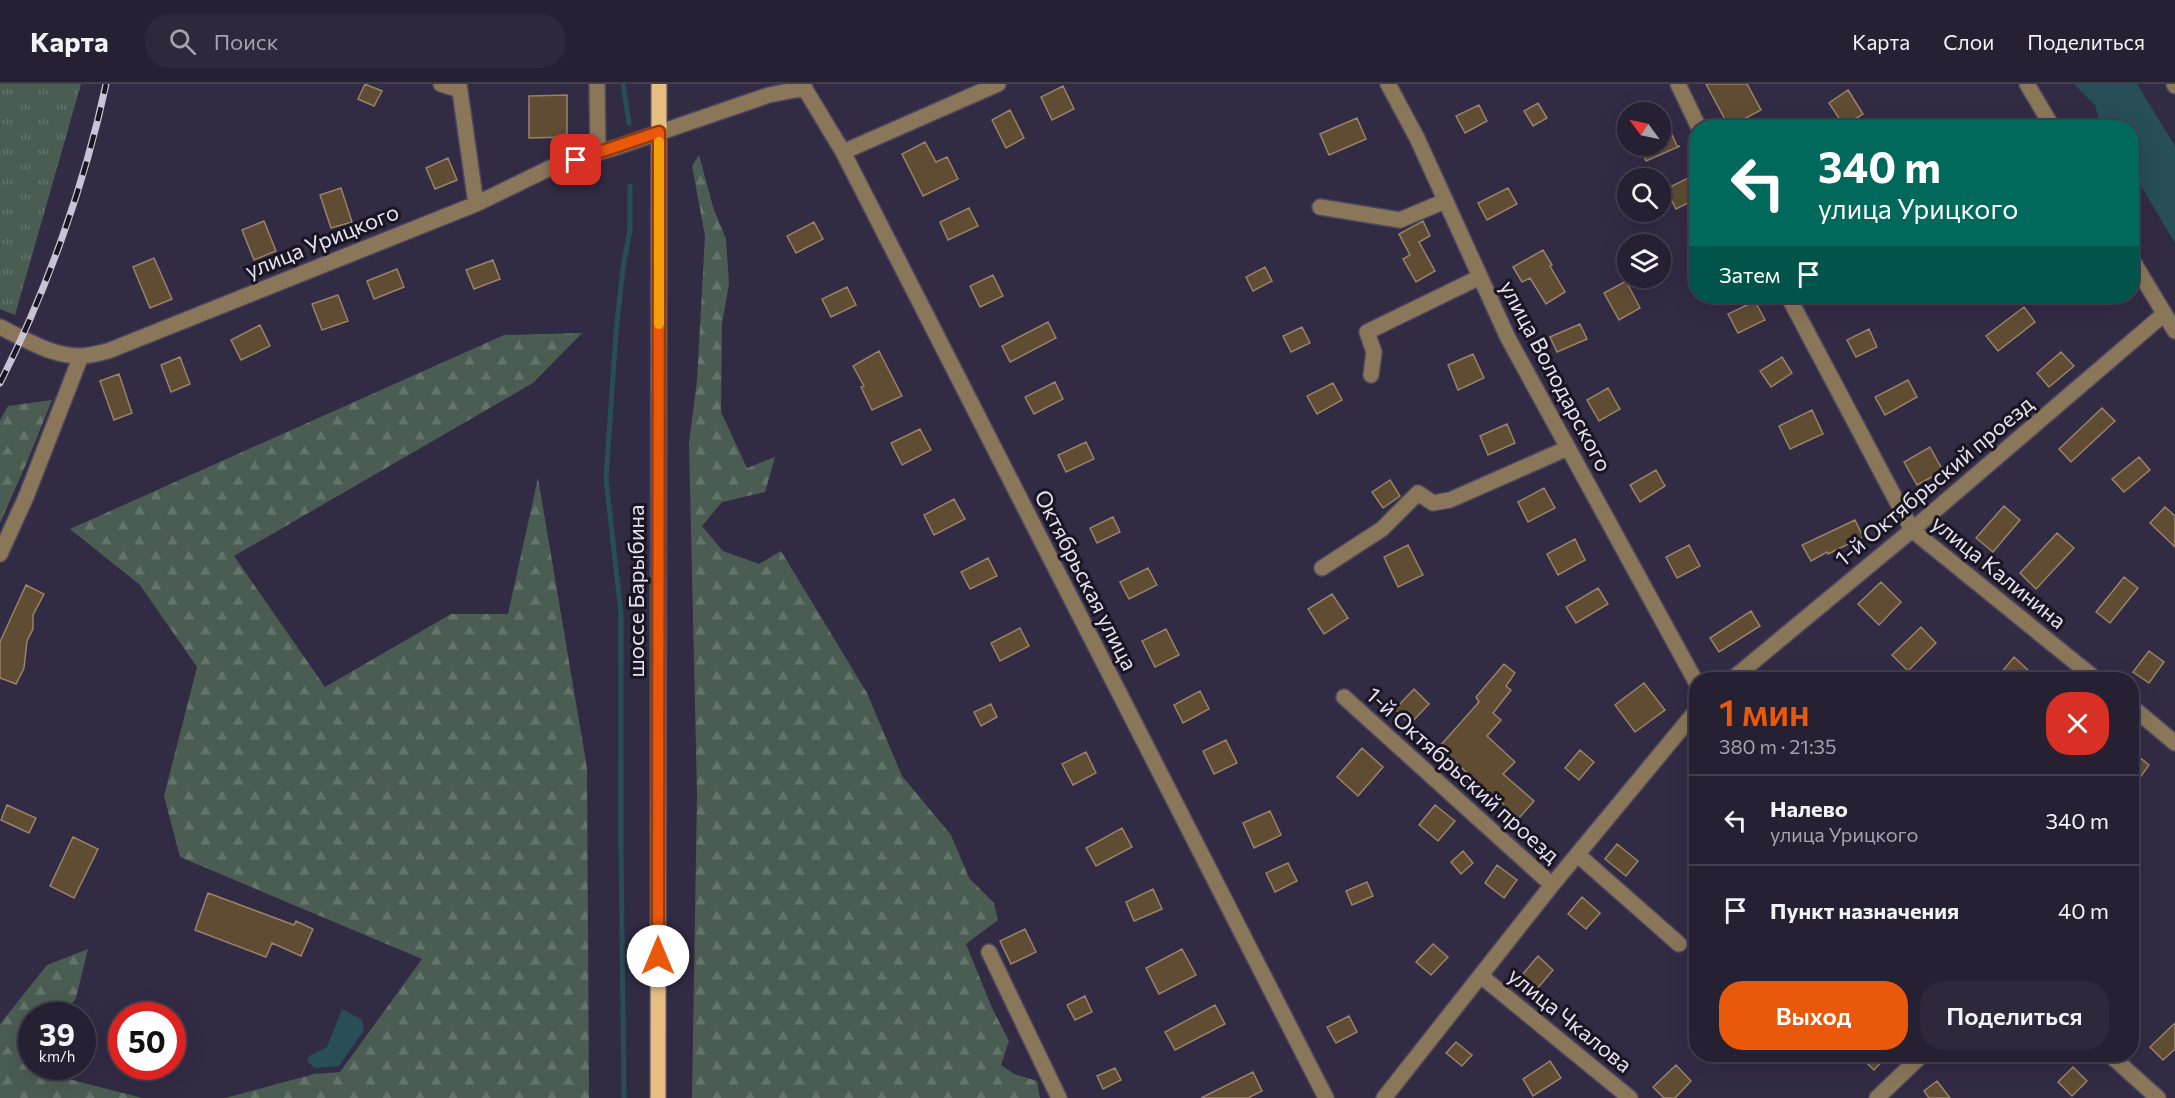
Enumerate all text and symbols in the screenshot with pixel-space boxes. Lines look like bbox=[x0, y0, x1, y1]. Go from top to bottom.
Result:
search box bbox=[145, 14, 565, 68]
text: Карта bbox=[30, 24, 109, 58]
icon: search bbox=[166, 25, 199, 58]
text: Поиск bbox=[214, 28, 278, 55]
text: Карта bbox=[1852, 29, 1910, 54]
text: Слои bbox=[1943, 29, 1994, 54]
text: Поделиться bbox=[2027, 29, 2145, 54]
north arrow bbox=[1617, 102, 1671, 156]
map controls bbox=[1617, 102, 1671, 288]
pin bbox=[550, 134, 601, 185]
text: 340 m bbox=[1818, 140, 1941, 192]
icon: arrive bbox=[559, 143, 592, 176]
icon: left bbox=[1719, 144, 1797, 222]
button: search bbox=[1617, 168, 1671, 222]
text: улица Урицкого bbox=[1818, 192, 2018, 225]
street label: улица Урицкого bbox=[241, 197, 403, 284]
button: layers bbox=[1617, 234, 1671, 288]
icon: arrive bbox=[1792, 258, 1825, 291]
text: Затем bbox=[1719, 261, 1780, 288]
street label: улица Володарского bbox=[1495, 276, 1618, 476]
street label: 1-й Октябрьский проезд bbox=[1829, 390, 2038, 571]
street label: Октябрьская улица bbox=[1029, 485, 1144, 675]
street label: шоссе Барыбина bbox=[622, 505, 649, 677]
street label: улица Калинина bbox=[1927, 509, 2072, 634]
street label: 1-й Октябрьский проезд bbox=[1361, 681, 1566, 869]
text: 1 мин bbox=[1719, 689, 1810, 733]
button: close bbox=[2046, 692, 2109, 755]
text: 380 m · 21:35 bbox=[1719, 734, 1837, 758]
text: Налево bbox=[1770, 795, 1848, 822]
icon: left bbox=[1719, 804, 1752, 837]
text: 340 m bbox=[2045, 807, 2109, 834]
text: улица Урицкого bbox=[1770, 822, 1918, 846]
icon: arrive bbox=[1719, 894, 1752, 927]
text: Пункт назначения bbox=[1770, 897, 1959, 924]
text: 40 m bbox=[2058, 897, 2109, 924]
position arrow bbox=[626, 924, 690, 988]
street label: улица Чкалова bbox=[1503, 961, 1638, 1078]
button: Выход bbox=[1719, 981, 1908, 1050]
button: Поделиться bbox=[1920, 981, 2109, 1050]
speed limit sign: 50 bbox=[108, 1002, 186, 1080]
text: 39 bbox=[39, 1015, 75, 1052]
text: km/h bbox=[39, 1047, 75, 1065]

